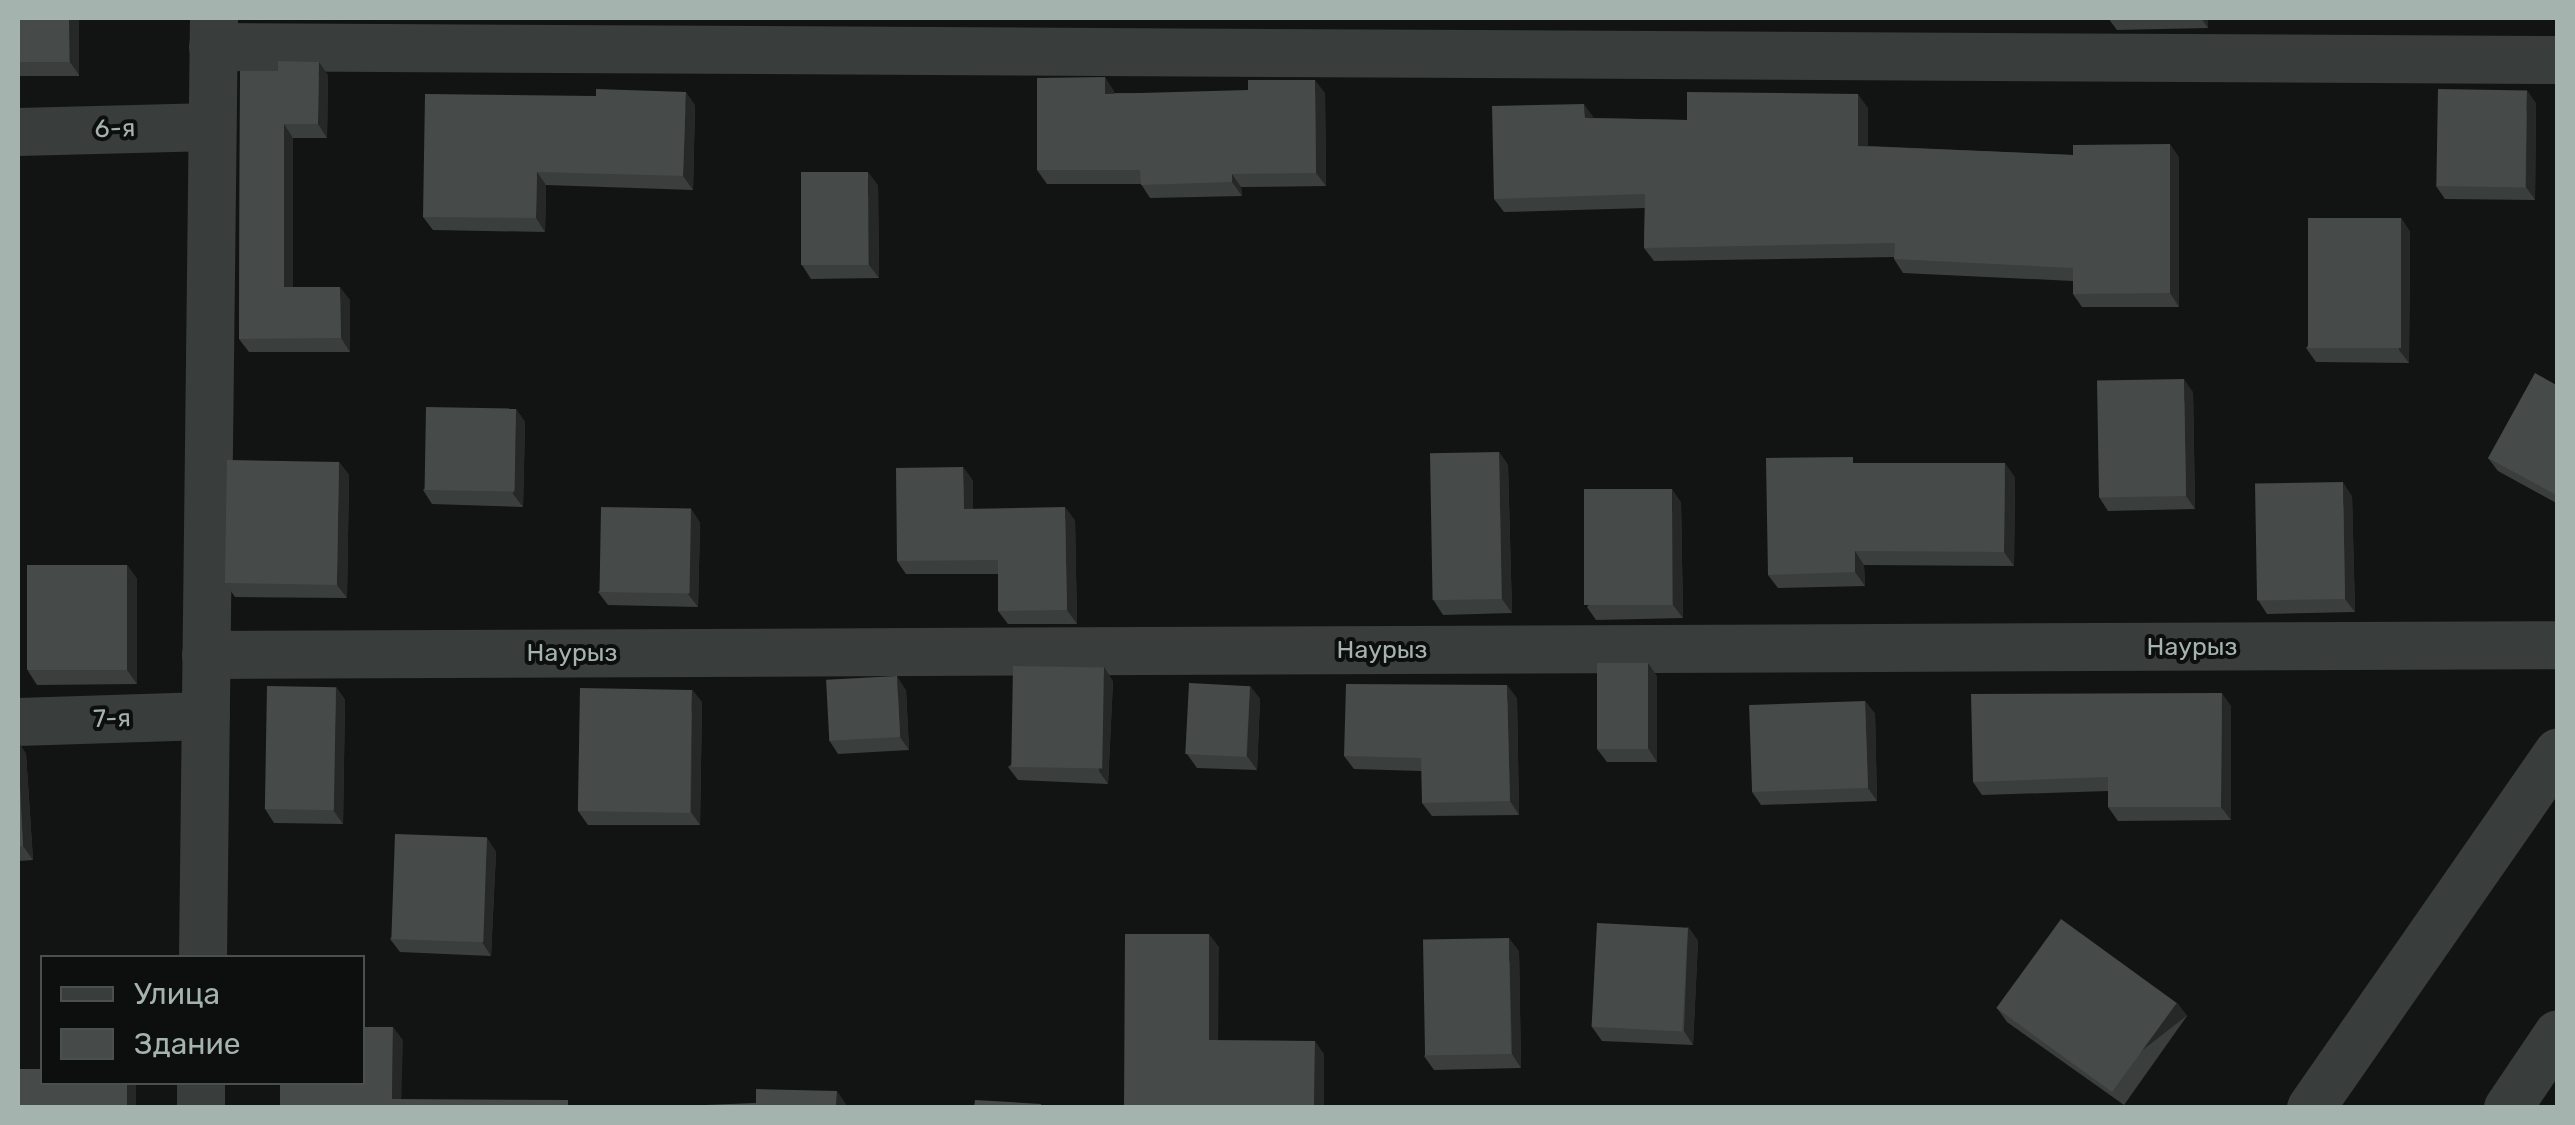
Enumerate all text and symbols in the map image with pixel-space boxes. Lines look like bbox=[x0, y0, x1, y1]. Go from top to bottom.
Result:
street label: 6-я bbox=[94, 113, 136, 145]
street label: Наурыз bbox=[2147, 632, 2237, 662]
street label: Наурыз bbox=[1337, 635, 1427, 665]
street label: Наурыз bbox=[527, 638, 617, 668]
street label: 7-я bbox=[93, 703, 131, 735]
legend bbox=[40, 955, 365, 1085]
text: Улица bbox=[134, 976, 220, 1012]
text: Здание bbox=[134, 1026, 241, 1062]

